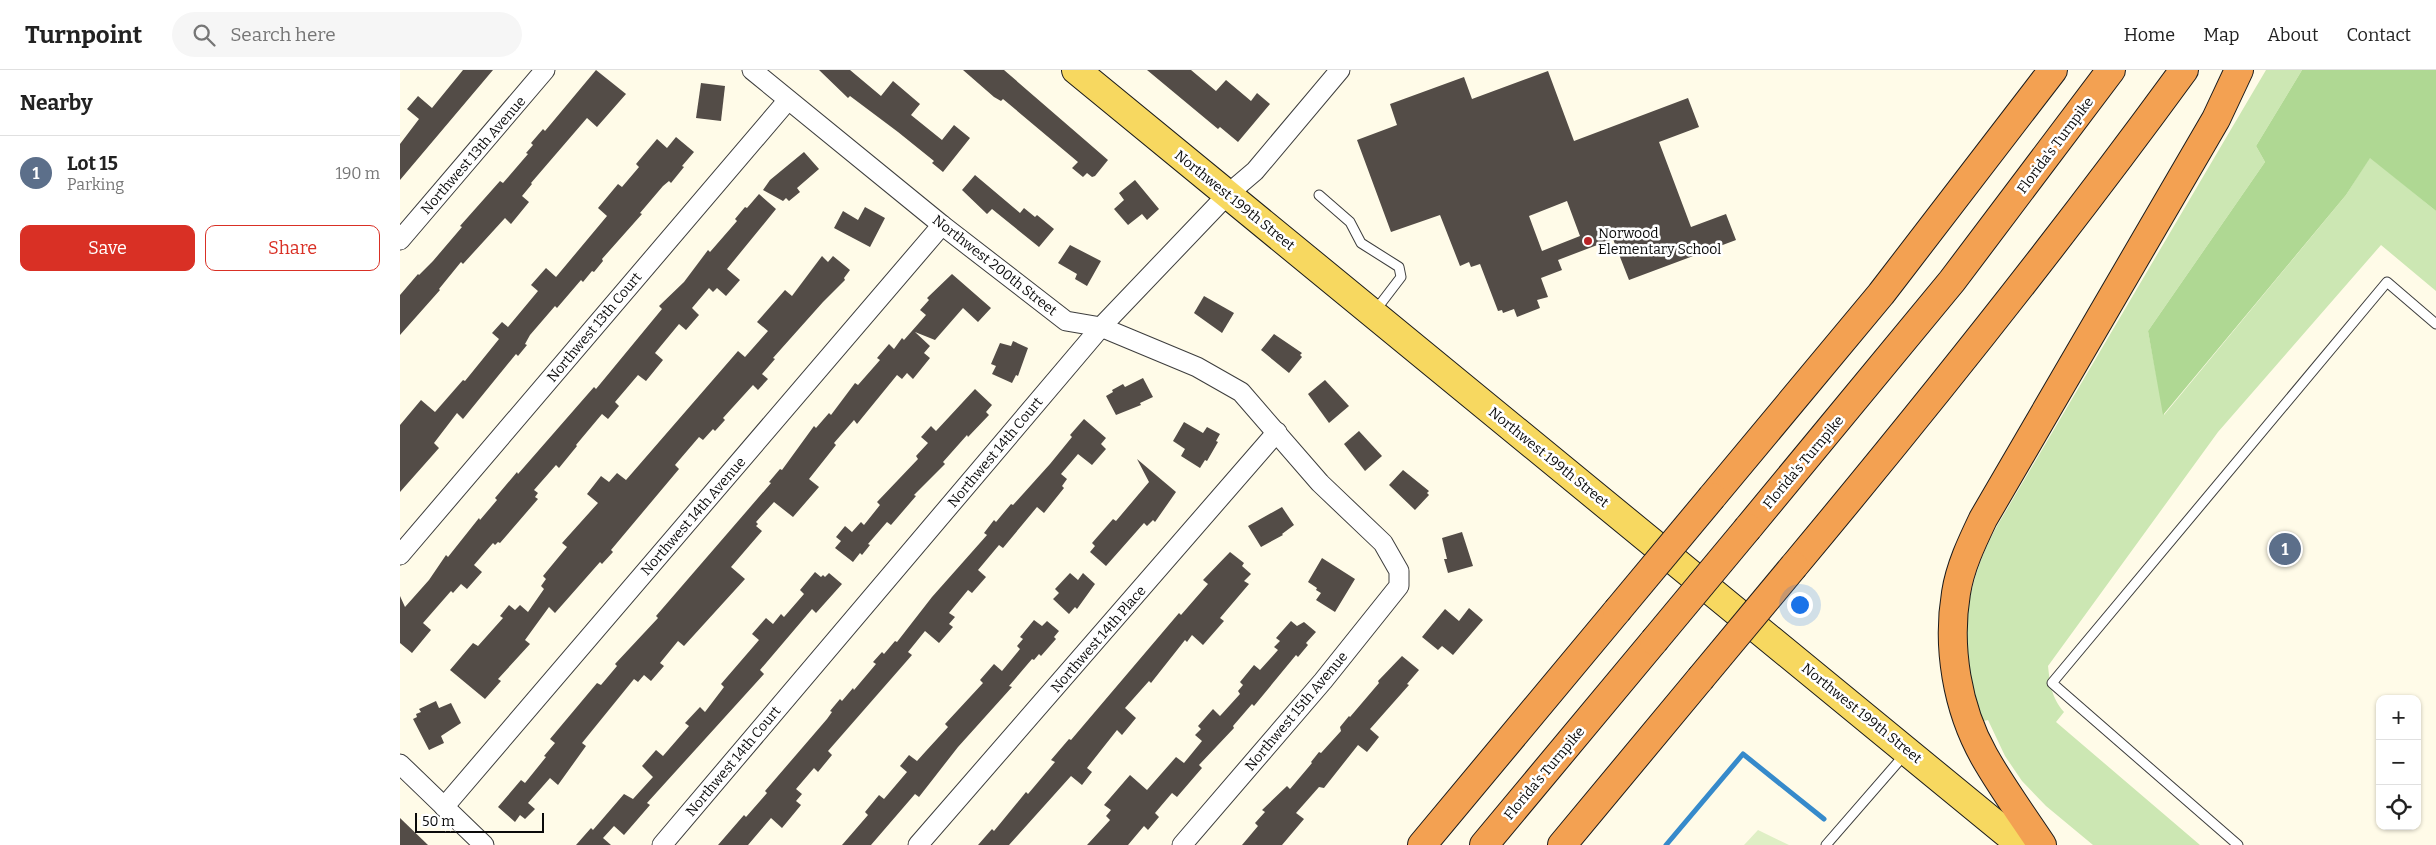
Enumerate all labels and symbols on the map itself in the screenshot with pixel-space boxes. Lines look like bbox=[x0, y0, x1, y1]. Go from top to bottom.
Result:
street label: Northwest 13th Avenue bbox=[418, 93, 529, 218]
street label: Florida's Turnpike bbox=[2014, 94, 2097, 197]
street label: Northwest 199th Street bbox=[1171, 147, 1298, 254]
street label: Northwest 200th Street bbox=[929, 212, 1060, 319]
place label: Norwood Elementary School bbox=[1598, 225, 1721, 258]
marker: Norwood Elementary School bbox=[1582, 235, 1594, 247]
street label: Northwest 13th Court bbox=[543, 269, 645, 386]
street label: Northwest 14th Court bbox=[944, 394, 1046, 511]
street label: Northwest 199th Street bbox=[1485, 404, 1612, 511]
street label: Florida's Turnpike bbox=[1760, 412, 1847, 512]
street label: Northwest 14th Avenue bbox=[637, 454, 749, 579]
pin: 1 bbox=[2269, 530, 2301, 568]
street label: Northwest 14th Place bbox=[1047, 582, 1149, 696]
your location bbox=[1787, 592, 1813, 618]
street label: Northwest 15th Avenue bbox=[1242, 648, 1351, 774]
street label: Northwest 199th Street bbox=[1798, 660, 1925, 767]
street label: Northwest 14th Court bbox=[682, 703, 784, 820]
street label: Florida's Turnpike bbox=[1501, 723, 1588, 823]
scale bar bbox=[415, 810, 544, 833]

